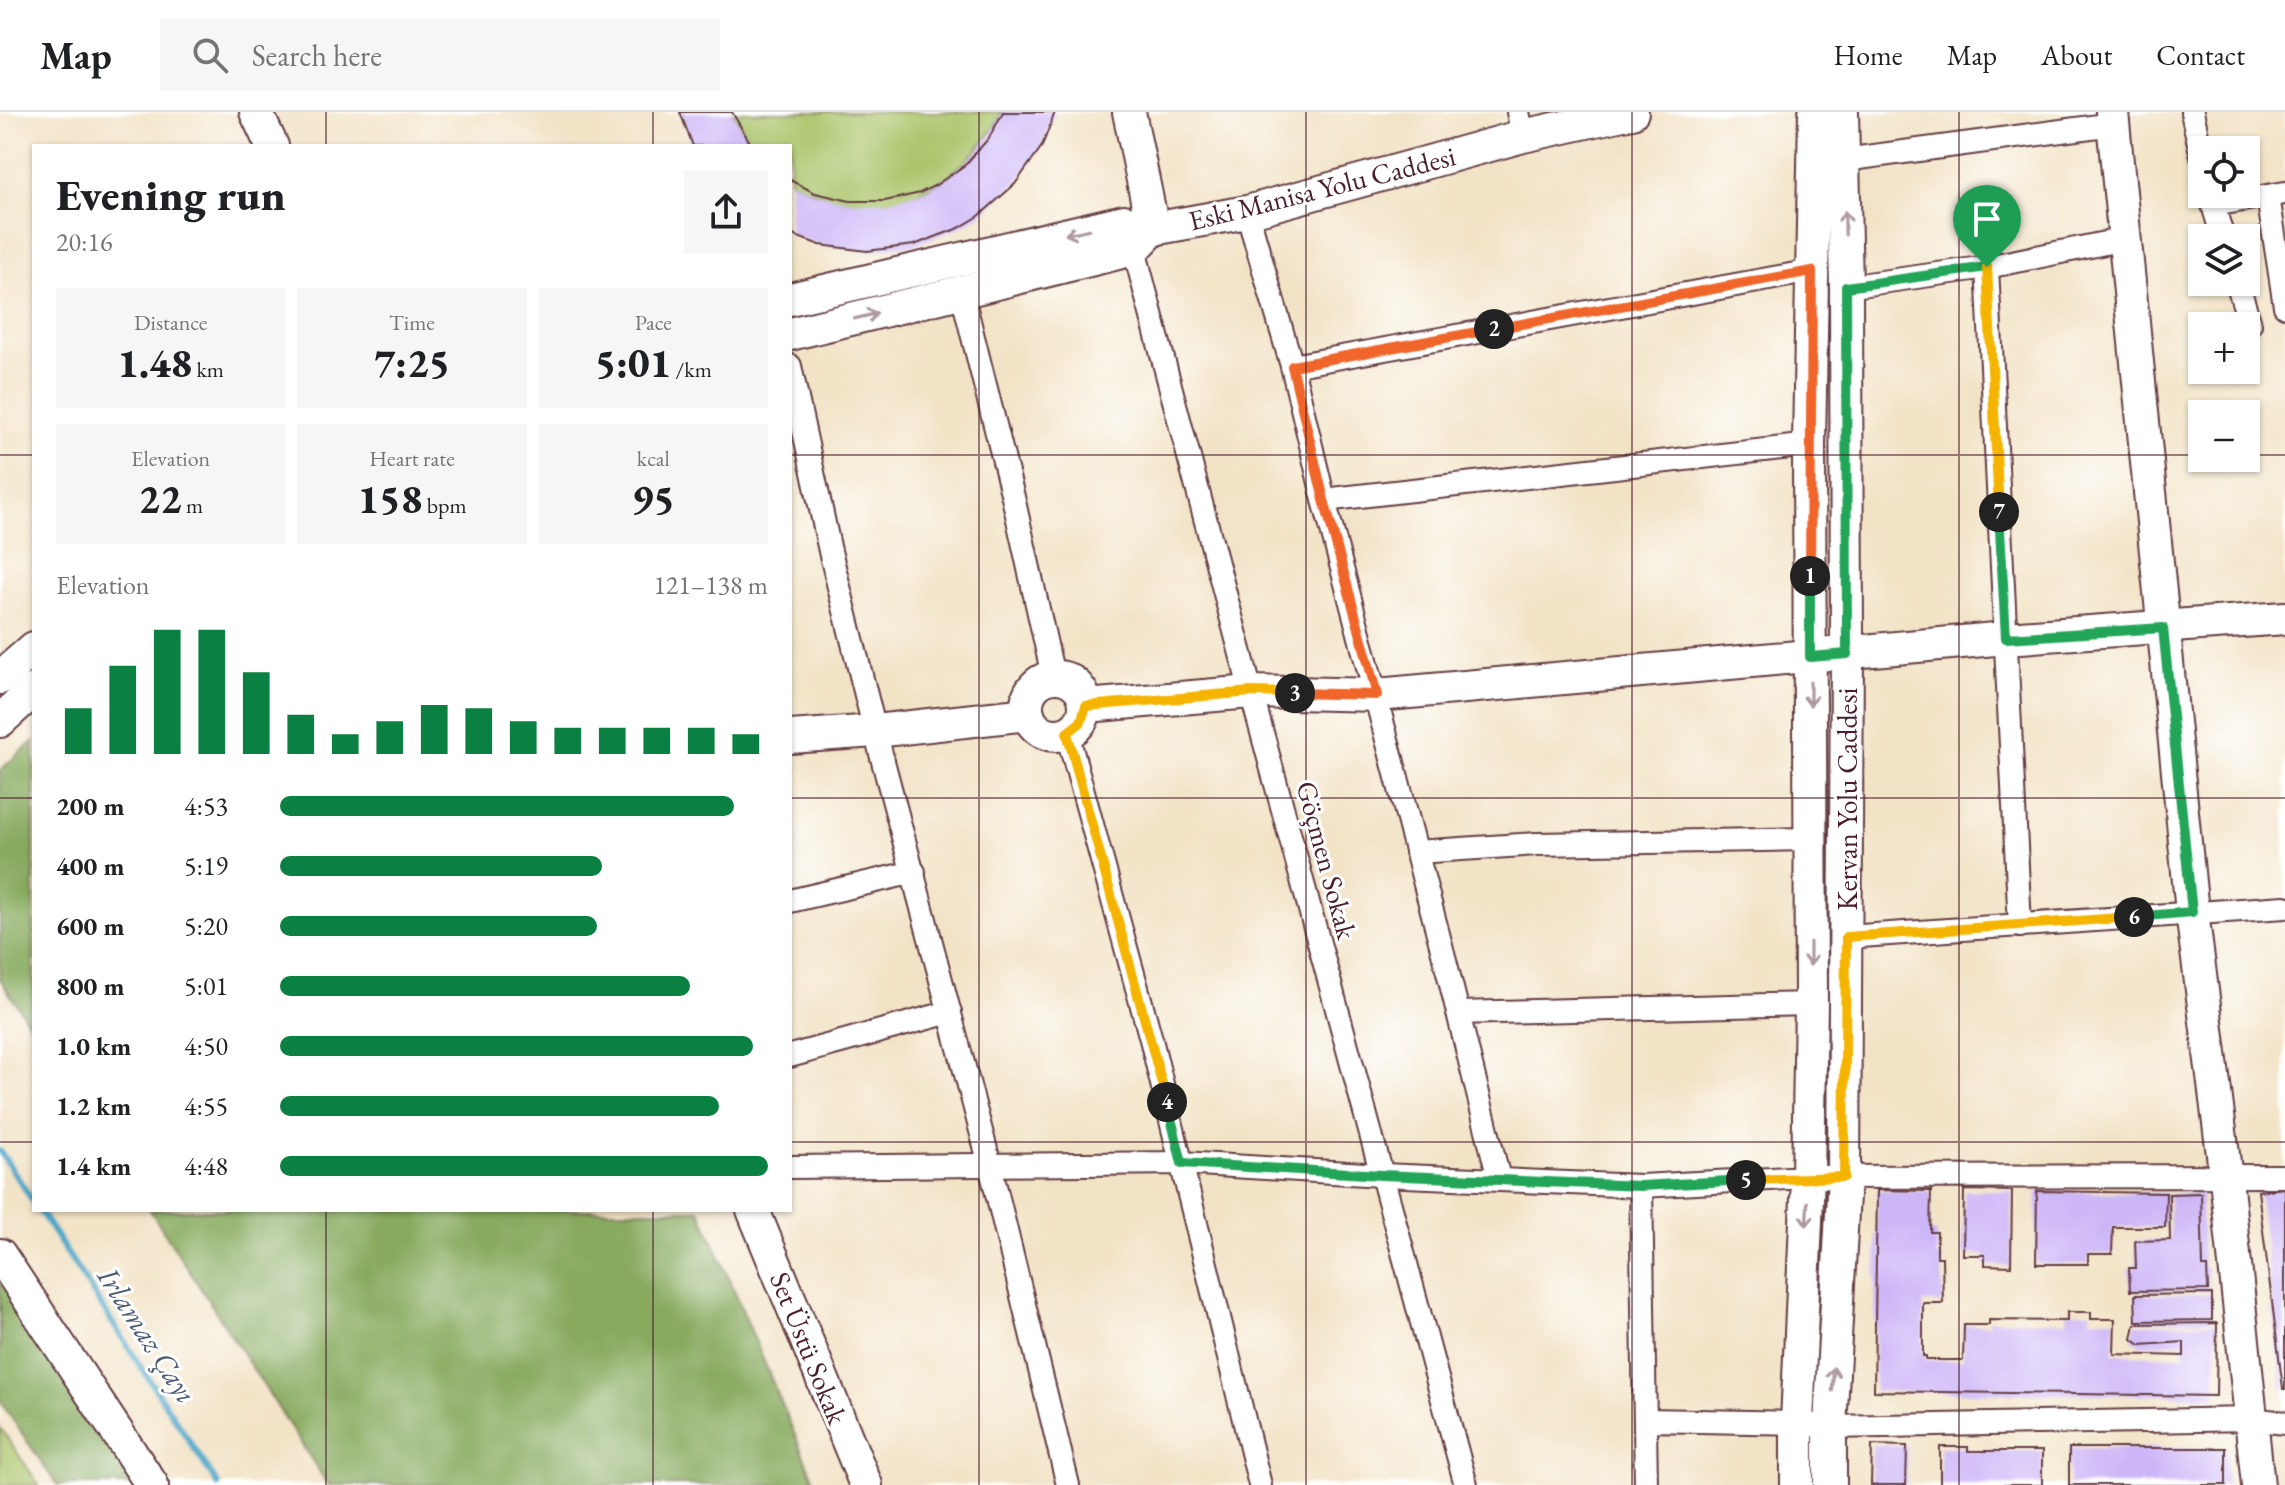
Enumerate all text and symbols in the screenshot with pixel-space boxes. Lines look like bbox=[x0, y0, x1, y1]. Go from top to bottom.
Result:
search box bbox=[160, 19, 720, 91]
text: Map bbox=[40, 31, 112, 80]
icon: search bbox=[188, 33, 232, 77]
text: Search here bbox=[252, 36, 382, 75]
text: Home bbox=[1833, 37, 1903, 73]
text: Map bbox=[1947, 37, 1997, 73]
text: About bbox=[2041, 37, 2112, 73]
text: Contact bbox=[2156, 37, 2245, 73]
map controls bbox=[2188, 136, 2260, 472]
button: locate bbox=[2188, 136, 2260, 208]
street label: Eski Manisa Yolu Caddesi bbox=[1185, 137, 1459, 239]
text: Evening run bbox=[56, 166, 286, 223]
button: share bbox=[684, 170, 768, 254]
pin bbox=[1953, 185, 2021, 267]
icon: arrive bbox=[1965, 197, 2009, 241]
one-way arrow bbox=[1837, 210, 1853, 237]
button: layers bbox=[2188, 224, 2260, 296]
text: 20:16 bbox=[56, 225, 112, 259]
one-way arrow bbox=[1065, 225, 1091, 240]
text: Distance bbox=[134, 308, 207, 337]
text: Time bbox=[389, 308, 435, 337]
text: Pace bbox=[635, 308, 672, 337]
one-way arrow bbox=[852, 308, 878, 323]
pin: 2 bbox=[1474, 309, 1514, 349]
button: + bbox=[2188, 312, 2260, 384]
text: 2 bbox=[1488, 314, 1500, 343]
text: 1.48 bbox=[117, 337, 192, 389]
text: 7:25 bbox=[374, 337, 450, 389]
text: 5:01 bbox=[595, 337, 671, 389]
text: km bbox=[192, 355, 224, 384]
text: /km bbox=[671, 355, 712, 384]
button: − bbox=[2188, 400, 2260, 472]
text: Elevation bbox=[131, 444, 210, 473]
text: Heart rate bbox=[369, 444, 455, 473]
text: kcal bbox=[637, 444, 670, 473]
text: 22 bbox=[138, 473, 182, 525]
text: 158 bbox=[357, 473, 422, 525]
text: 95 bbox=[632, 473, 675, 525]
text: m bbox=[182, 491, 203, 520]
text: bpm bbox=[422, 491, 467, 520]
pin: 7 bbox=[1979, 492, 2019, 532]
text: 7 bbox=[1993, 497, 2005, 526]
pin: 1 bbox=[1790, 556, 1830, 596]
text: 1 bbox=[1804, 561, 1816, 590]
text: Elevation bbox=[56, 568, 150, 602]
text: 121–138 m bbox=[653, 568, 768, 602]
pin: 3 bbox=[1275, 673, 1315, 713]
text: 3 bbox=[1289, 678, 1301, 707]
one-way arrow bbox=[1802, 680, 1818, 707]
street label: Kervan Yolu Caddesi bbox=[1829, 687, 1865, 910]
street label: Göçmen Sokak bbox=[1289, 777, 1366, 944]
text: 200 m bbox=[56, 789, 124, 823]
text: 4:53 bbox=[184, 789, 228, 823]
text: 400 m bbox=[56, 849, 124, 883]
text: 5:19 bbox=[184, 849, 228, 883]
pin: 6 bbox=[2114, 897, 2154, 937]
text: 6 bbox=[2128, 902, 2140, 931]
text: 600 m bbox=[56, 909, 124, 943]
text: 5:20 bbox=[184, 909, 228, 943]
one-way arrow bbox=[1802, 940, 1818, 967]
text: 800 m bbox=[56, 969, 124, 1003]
text: 5:01 bbox=[184, 969, 228, 1003]
text: 1.0 km bbox=[56, 1029, 131, 1063]
text: 4:50 bbox=[184, 1029, 228, 1063]
pin: 4 bbox=[1147, 1082, 1187, 1122]
text: 4 bbox=[1161, 1087, 1173, 1116]
text: 1.2 km bbox=[56, 1089, 131, 1123]
text: 4:55 bbox=[184, 1089, 228, 1123]
text: 1.4 km bbox=[56, 1149, 131, 1183]
text: 4:48 bbox=[184, 1149, 228, 1183]
pin: 5 bbox=[1726, 1160, 1766, 1200]
text: 5 bbox=[1740, 1165, 1752, 1194]
one-way arrow bbox=[1799, 1200, 1814, 1227]
water label: Irlamaz Çayı bbox=[88, 1258, 206, 1410]
street label: Set Üstü Sokak bbox=[762, 1267, 856, 1430]
one-way arrow bbox=[1825, 1366, 1840, 1393]

